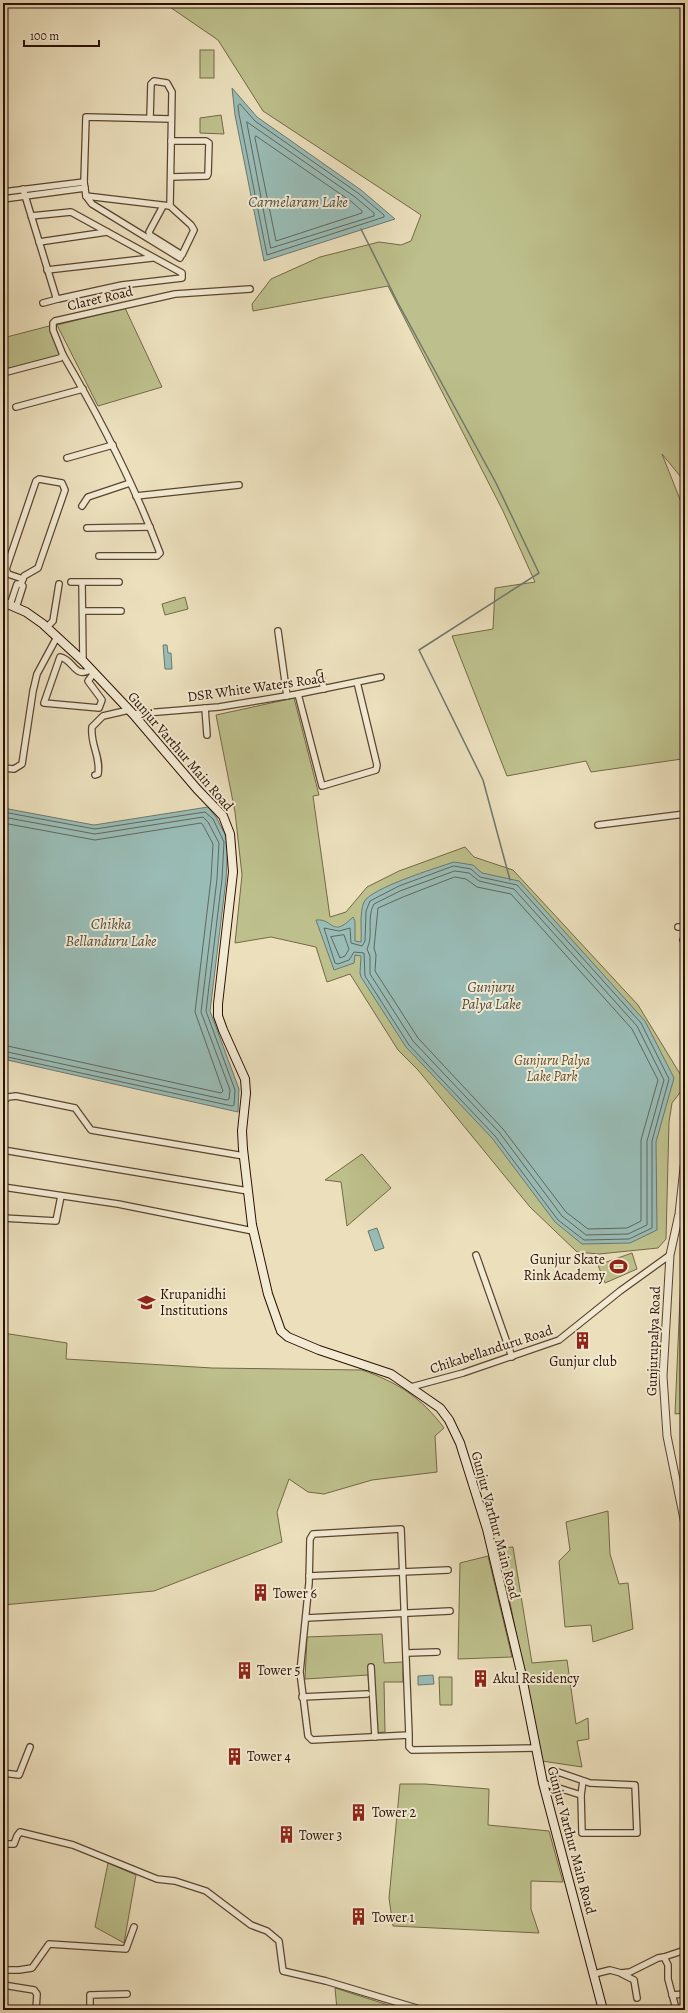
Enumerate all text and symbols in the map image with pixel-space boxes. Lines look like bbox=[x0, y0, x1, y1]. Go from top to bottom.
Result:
scale bar bbox=[24, 22, 99, 48]
text: 100 m bbox=[30, 28, 59, 44]
water label: Carmelaram Lake bbox=[248, 192, 348, 212]
street label: Claret Road bbox=[65, 282, 135, 315]
street label: DSR White Waters Road bbox=[186, 668, 327, 707]
street label: Gunjur Varthur Main Road bbox=[123, 688, 238, 815]
water label: Chikka Bellanduru Lake bbox=[66, 914, 157, 951]
water label: Gunjuru Palya Lake bbox=[461, 977, 521, 1014]
park label: Gunjuru Palya Lake Park bbox=[514, 1051, 590, 1086]
place label: Gunjur Skate Rink Academy bbox=[524, 1250, 606, 1285]
sports icon: Gunjur Skate Rink Academy bbox=[608, 1257, 628, 1277]
place label: Krupanidhi Institutions bbox=[160, 1285, 228, 1320]
street label: Gunjurupalya Road bbox=[642, 1285, 665, 1396]
school or university icon: Krupanidhi Institutions bbox=[137, 1292, 157, 1312]
street label: Chikabellanduru Road bbox=[427, 1321, 555, 1378]
building icon: Gunjur club bbox=[573, 1331, 593, 1351]
place label: Gunjur club bbox=[549, 1352, 617, 1371]
street label: Gunjur Varthur Main Road bbox=[467, 1449, 525, 1602]
building icon: Tower 6 bbox=[250, 1583, 270, 1603]
place label: Tower 6 bbox=[273, 1584, 317, 1603]
building icon: Tower 5 bbox=[234, 1660, 254, 1680]
place label: Tower 5 bbox=[257, 1661, 301, 1680]
building icon: Akul Residency bbox=[470, 1668, 490, 1688]
place label: Akul Residency bbox=[492, 1669, 580, 1688]
building icon: Tower 4 bbox=[224, 1746, 244, 1766]
place label: Tower 4 bbox=[247, 1747, 291, 1766]
street label: Gunjur Varthur Main Road bbox=[543, 1764, 601, 1917]
building icon: Tower 2 bbox=[349, 1802, 369, 1822]
place label: Tower 2 bbox=[372, 1803, 417, 1822]
building icon: Tower 3 bbox=[276, 1825, 296, 1845]
place label: Tower 3 bbox=[299, 1826, 343, 1845]
building icon: Tower 1 bbox=[349, 1907, 369, 1927]
place label: Tower 1 bbox=[372, 1908, 415, 1927]

